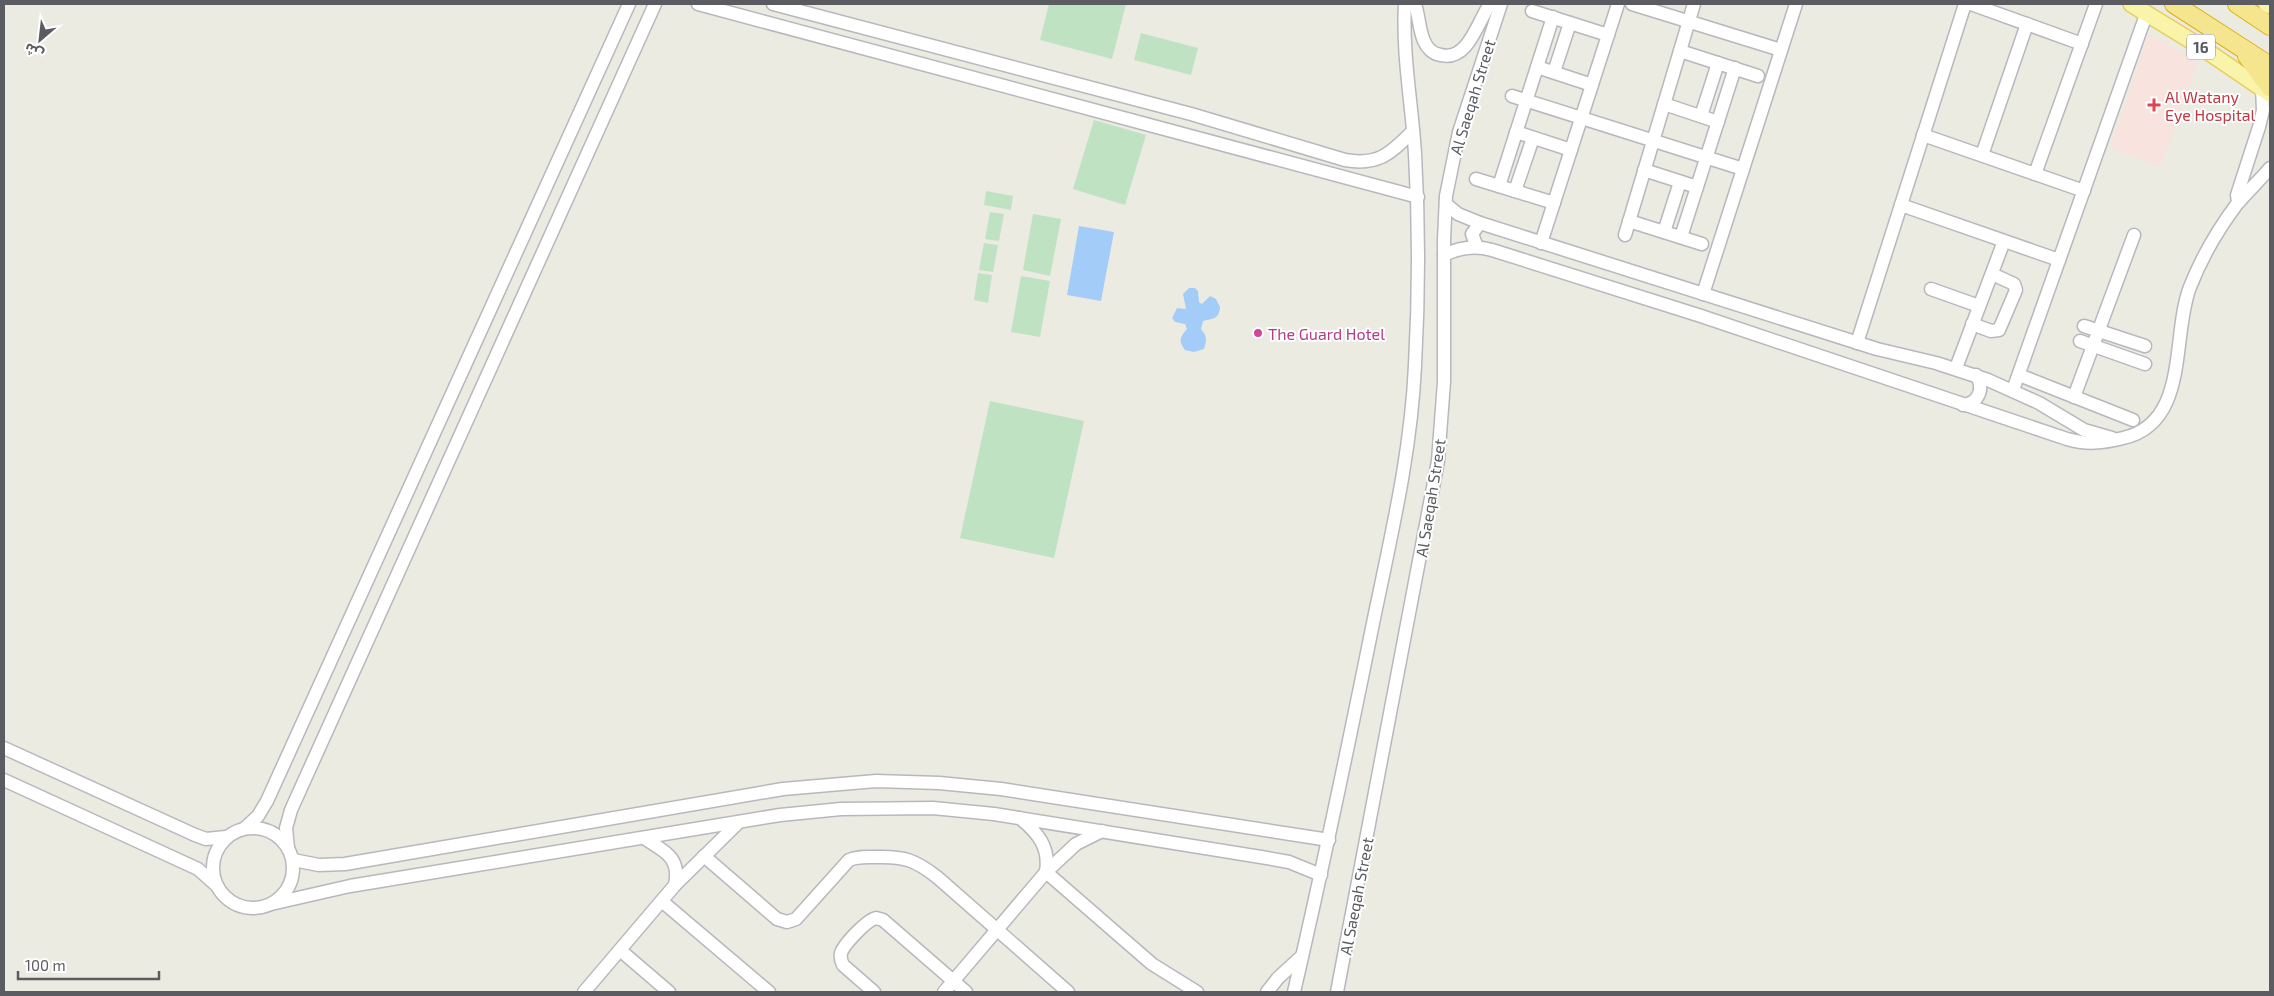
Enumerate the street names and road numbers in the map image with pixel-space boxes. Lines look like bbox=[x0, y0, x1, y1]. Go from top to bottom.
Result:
road number: 16 bbox=[2187, 34, 2215, 60]
street label: Al Saeqah Street bbox=[1445, 37, 1499, 157]
street label: Al Saeqah Street bbox=[1411, 438, 1449, 558]
street label: Al Saeqah Street bbox=[1335, 836, 1377, 956]

